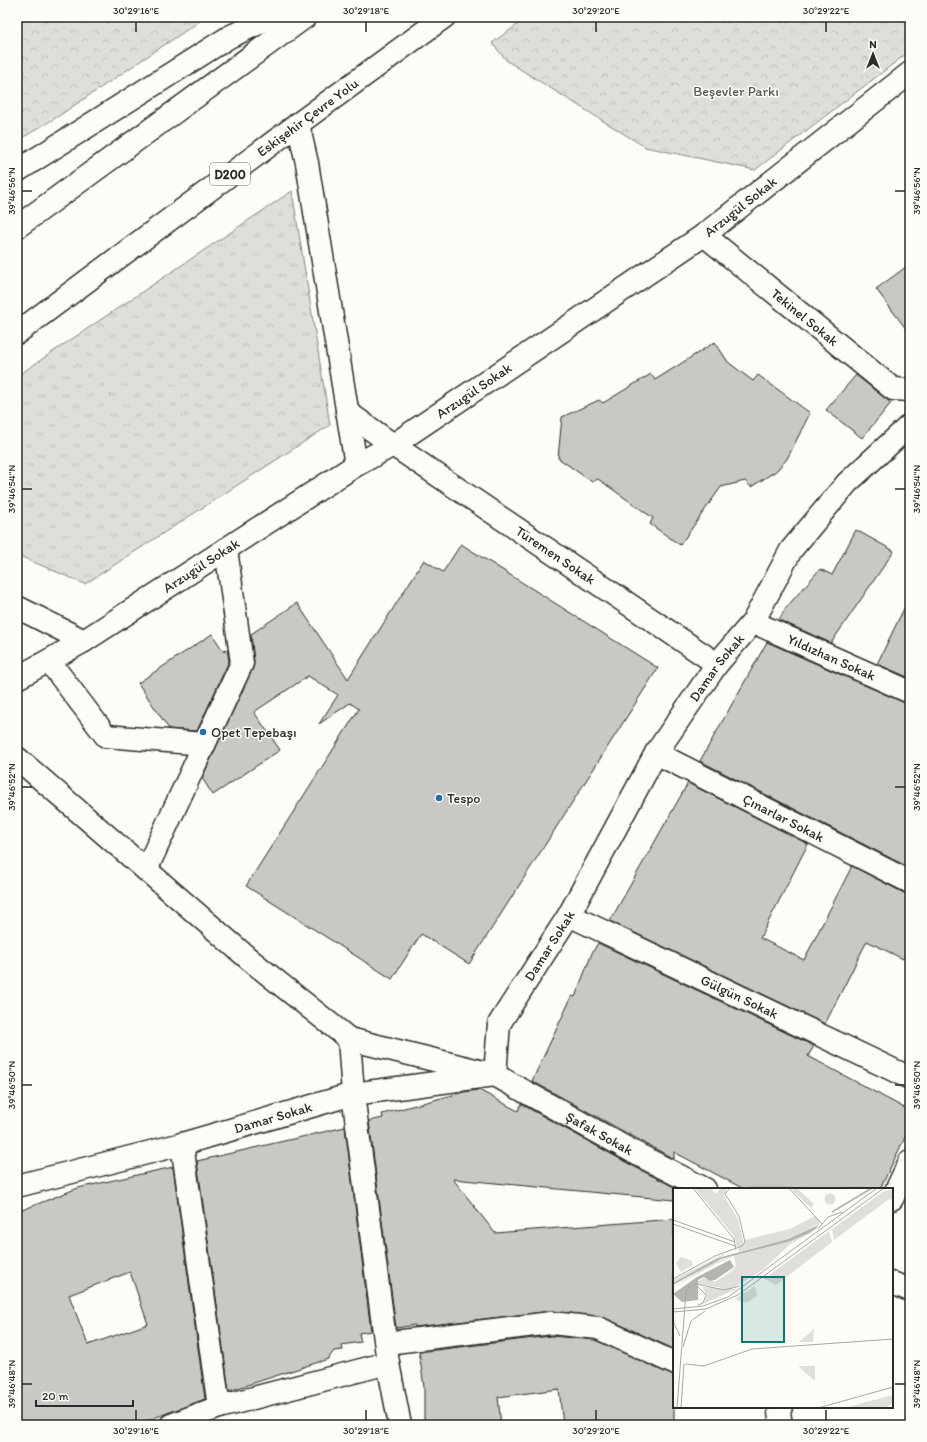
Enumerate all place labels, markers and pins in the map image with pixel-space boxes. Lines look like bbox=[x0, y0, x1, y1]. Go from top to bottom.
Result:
place label: Opet Tepebaşı bbox=[211, 724, 297, 741]
marker: Opet Tepebaşı bbox=[198, 727, 208, 737]
place label: Tespo bbox=[447, 790, 480, 807]
marker: Tespo bbox=[434, 793, 444, 803]

